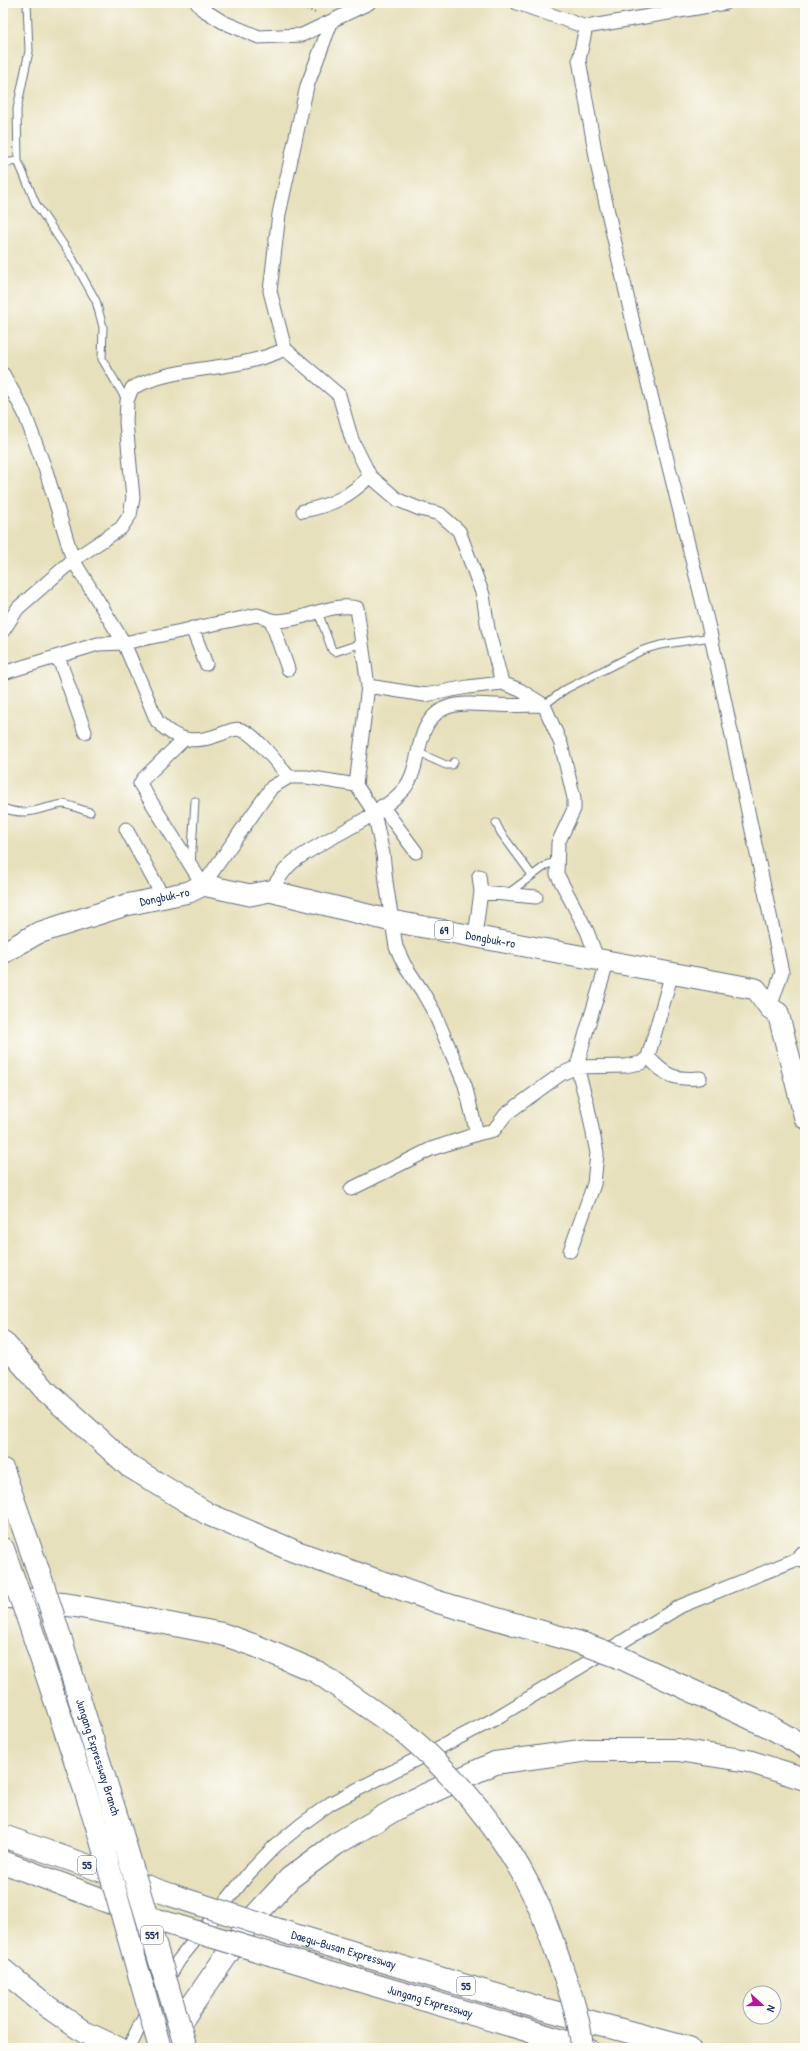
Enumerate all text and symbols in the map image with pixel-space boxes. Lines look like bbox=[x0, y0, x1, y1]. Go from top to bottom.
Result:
street label: Dongbuk-ro bbox=[138, 883, 191, 910]
road number: 69 bbox=[435, 921, 453, 939]
street label: Dongbuk-ro bbox=[464, 926, 517, 952]
street label: Jungang Expressway Branch bbox=[72, 1697, 125, 1818]
road number: 55 bbox=[78, 1856, 96, 1874]
road number: 551 bbox=[141, 1926, 163, 1944]
street label: Daegu-Busan Expressway bbox=[289, 1926, 398, 1973]
road number: 55 bbox=[457, 1977, 475, 1995]
street label: Jungang Expressway bbox=[386, 1980, 475, 2022]
north arrow bbox=[742, 1985, 782, 2025]
text: N bbox=[764, 2003, 779, 2014]

